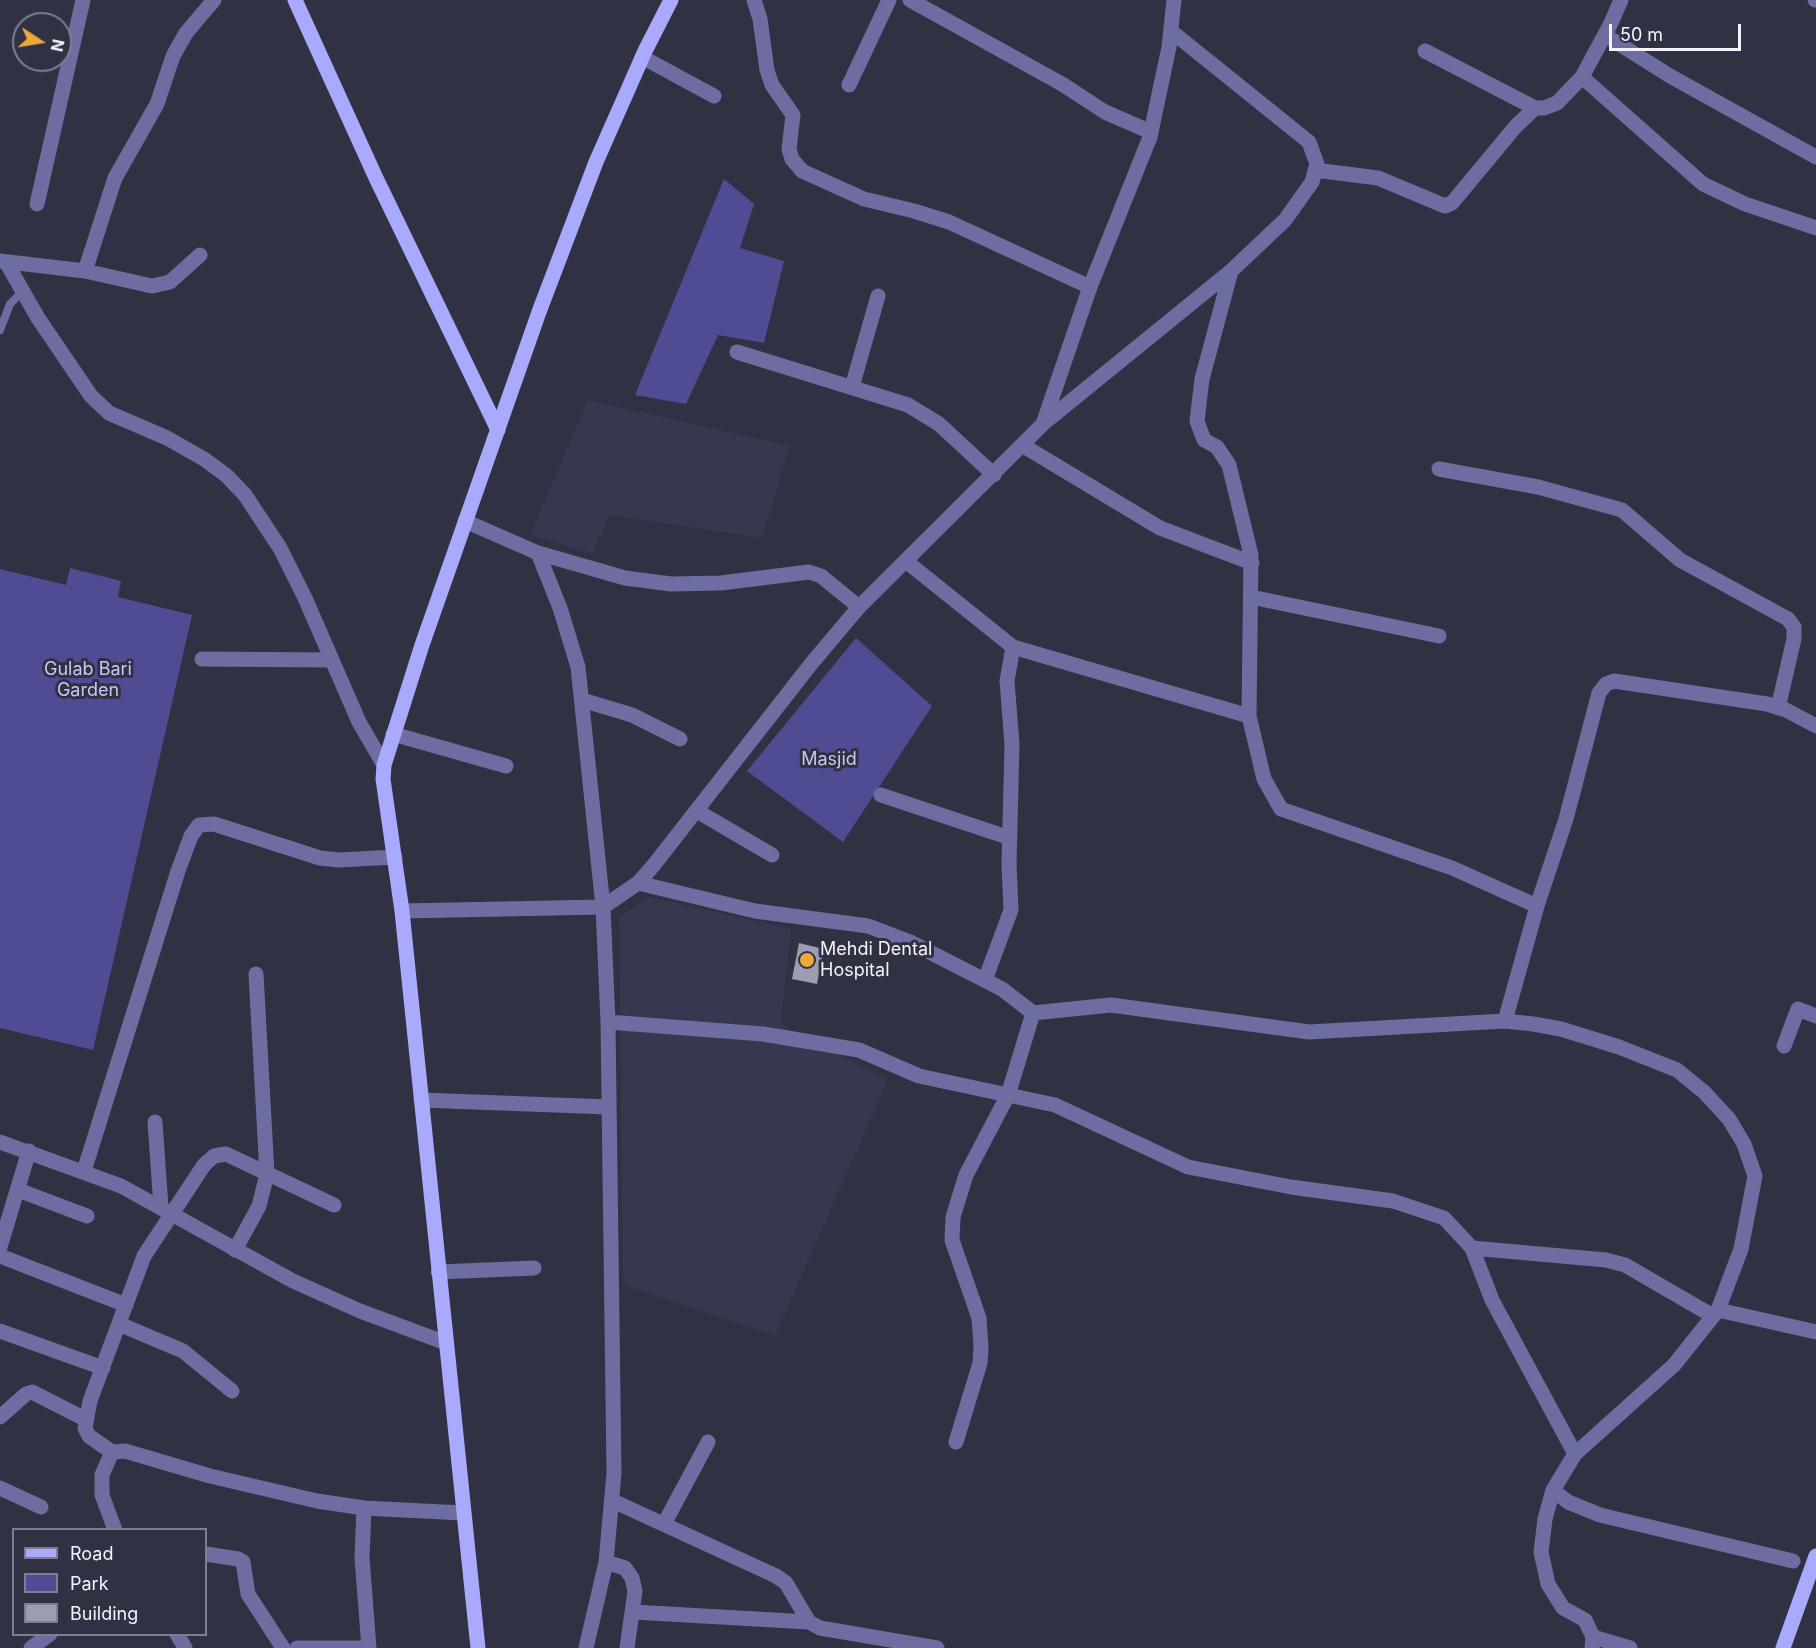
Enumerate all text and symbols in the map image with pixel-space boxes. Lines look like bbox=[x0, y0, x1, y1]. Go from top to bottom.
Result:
north arrow bbox=[12, 12, 72, 72]
scale bar bbox=[1612, 12, 1744, 50]
text: 50 m bbox=[1620, 24, 1663, 45]
text: N bbox=[47, 37, 69, 53]
park label: Gulab Bari Garden bbox=[44, 659, 132, 702]
park label: Masjid bbox=[801, 749, 857, 771]
place label: Mehdi Dental Hospital bbox=[820, 939, 932, 982]
marker: Mehdi Dental Hospital bbox=[798, 951, 816, 969]
legend bbox=[12, 1528, 207, 1636]
text: Road bbox=[70, 1543, 113, 1564]
text: Park bbox=[70, 1573, 109, 1594]
text: Building bbox=[70, 1603, 138, 1624]

